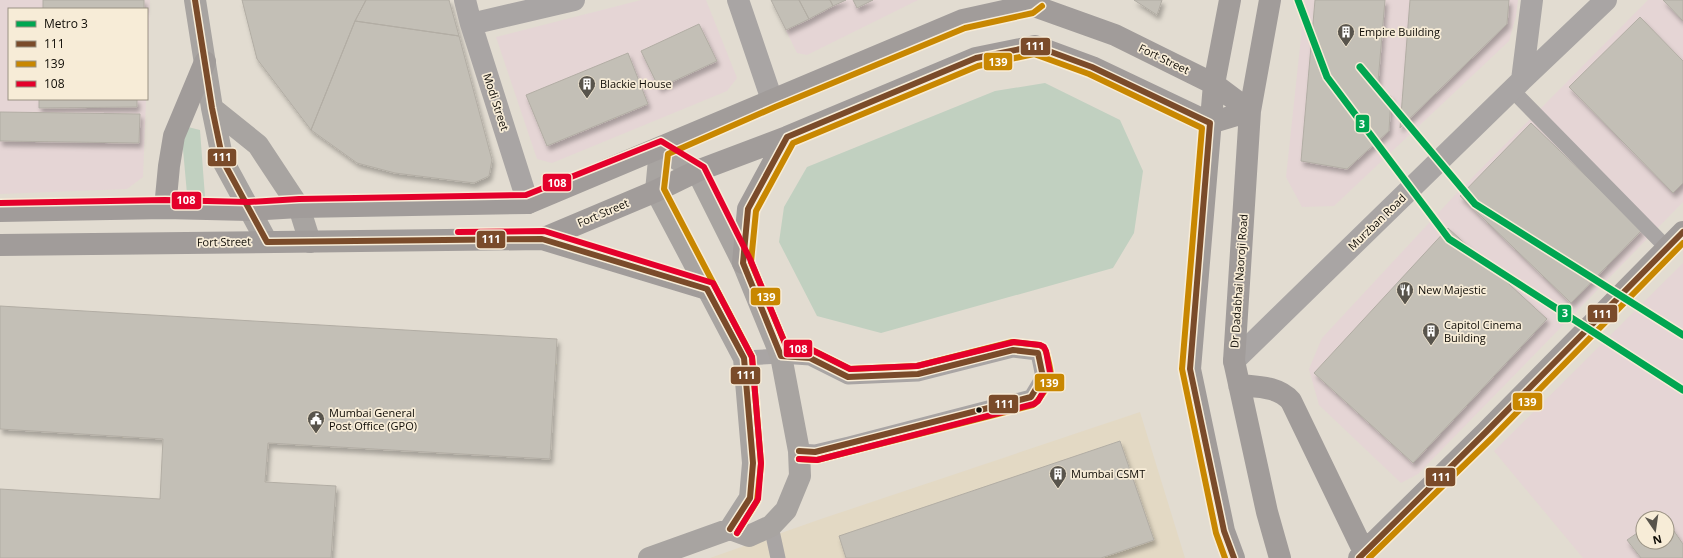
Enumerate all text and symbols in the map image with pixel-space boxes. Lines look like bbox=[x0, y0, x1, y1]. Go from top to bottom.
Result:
legend bbox=[8, 8, 148, 100]
text: Metro 3 bbox=[44, 15, 88, 32]
building icon: Empire Building bbox=[1336, 22, 1356, 47]
place label: Empire Building bbox=[1359, 24, 1440, 39]
text: 111 bbox=[44, 35, 65, 52]
line badge: 111 bbox=[1020, 37, 1051, 56]
text: 111 bbox=[1026, 38, 1044, 53]
street label: Fort Street bbox=[1137, 40, 1192, 77]
line badge: 139 bbox=[983, 52, 1013, 71]
text: 139 bbox=[989, 54, 1007, 69]
text: 139 bbox=[44, 55, 65, 72]
street label: Modi Street bbox=[480, 71, 513, 133]
building icon: Blackie House bbox=[577, 74, 597, 99]
text: 108 bbox=[44, 75, 65, 92]
place label: Blackie House bbox=[600, 76, 672, 91]
line badge: 3 bbox=[1355, 114, 1370, 133]
text: 3 bbox=[1359, 116, 1365, 131]
line badge: 111 bbox=[207, 148, 237, 167]
text: 111 bbox=[213, 149, 231, 164]
line badge: 108 bbox=[542, 173, 572, 192]
text: 108 bbox=[548, 175, 566, 190]
street label: Murzban Road bbox=[1344, 190, 1409, 253]
line badge: 108 bbox=[171, 191, 202, 210]
text: 108 bbox=[177, 192, 195, 207]
street label: Fort Street bbox=[575, 195, 631, 230]
street label: Dr Dadabhai Naoroji Road bbox=[1226, 213, 1251, 348]
line badge: 111 bbox=[476, 230, 506, 249]
text: 111 bbox=[482, 231, 500, 246]
street label: Fort Street bbox=[197, 234, 251, 249]
restaurant icon: New Majestic bbox=[1395, 280, 1415, 305]
place label: New Majestic bbox=[1418, 282, 1486, 297]
line badge: 139 bbox=[750, 287, 781, 306]
text: 139 bbox=[757, 289, 775, 304]
line badge: 3 bbox=[1557, 304, 1572, 323]
line badge: 111 bbox=[1587, 304, 1618, 323]
text: 3 bbox=[1562, 305, 1568, 320]
text: 111 bbox=[1593, 306, 1611, 321]
place label: Capitol Cinema Building bbox=[1444, 317, 1522, 345]
building icon: Capitol Cinema Building bbox=[1421, 321, 1441, 346]
line badge: 108 bbox=[783, 339, 813, 358]
text: 108 bbox=[789, 341, 807, 356]
line badge: 111 bbox=[730, 366, 761, 385]
text: 111 bbox=[737, 367, 755, 382]
line badge: 139 bbox=[1034, 373, 1065, 392]
text: 139 bbox=[1040, 375, 1058, 390]
line badge: 139 bbox=[1512, 392, 1543, 411]
line badge: 111 bbox=[988, 394, 1019, 414]
text: 139 bbox=[1518, 394, 1536, 409]
text: 111 bbox=[995, 396, 1013, 411]
place label: Mumbai General Post Office (GPO) bbox=[329, 405, 417, 433]
unlabelled marker bbox=[974, 405, 984, 415]
public building icon: Mumbai General Post Office (GPO) bbox=[306, 409, 326, 434]
building icon: Mumbai CSMT bbox=[1048, 464, 1068, 489]
place label: Mumbai CSMT bbox=[1071, 466, 1145, 481]
line badge: 111 bbox=[1425, 467, 1456, 487]
text: 111 bbox=[1432, 469, 1450, 484]
north arrow bbox=[1635, 510, 1675, 550]
text: N bbox=[1651, 532, 1663, 549]

